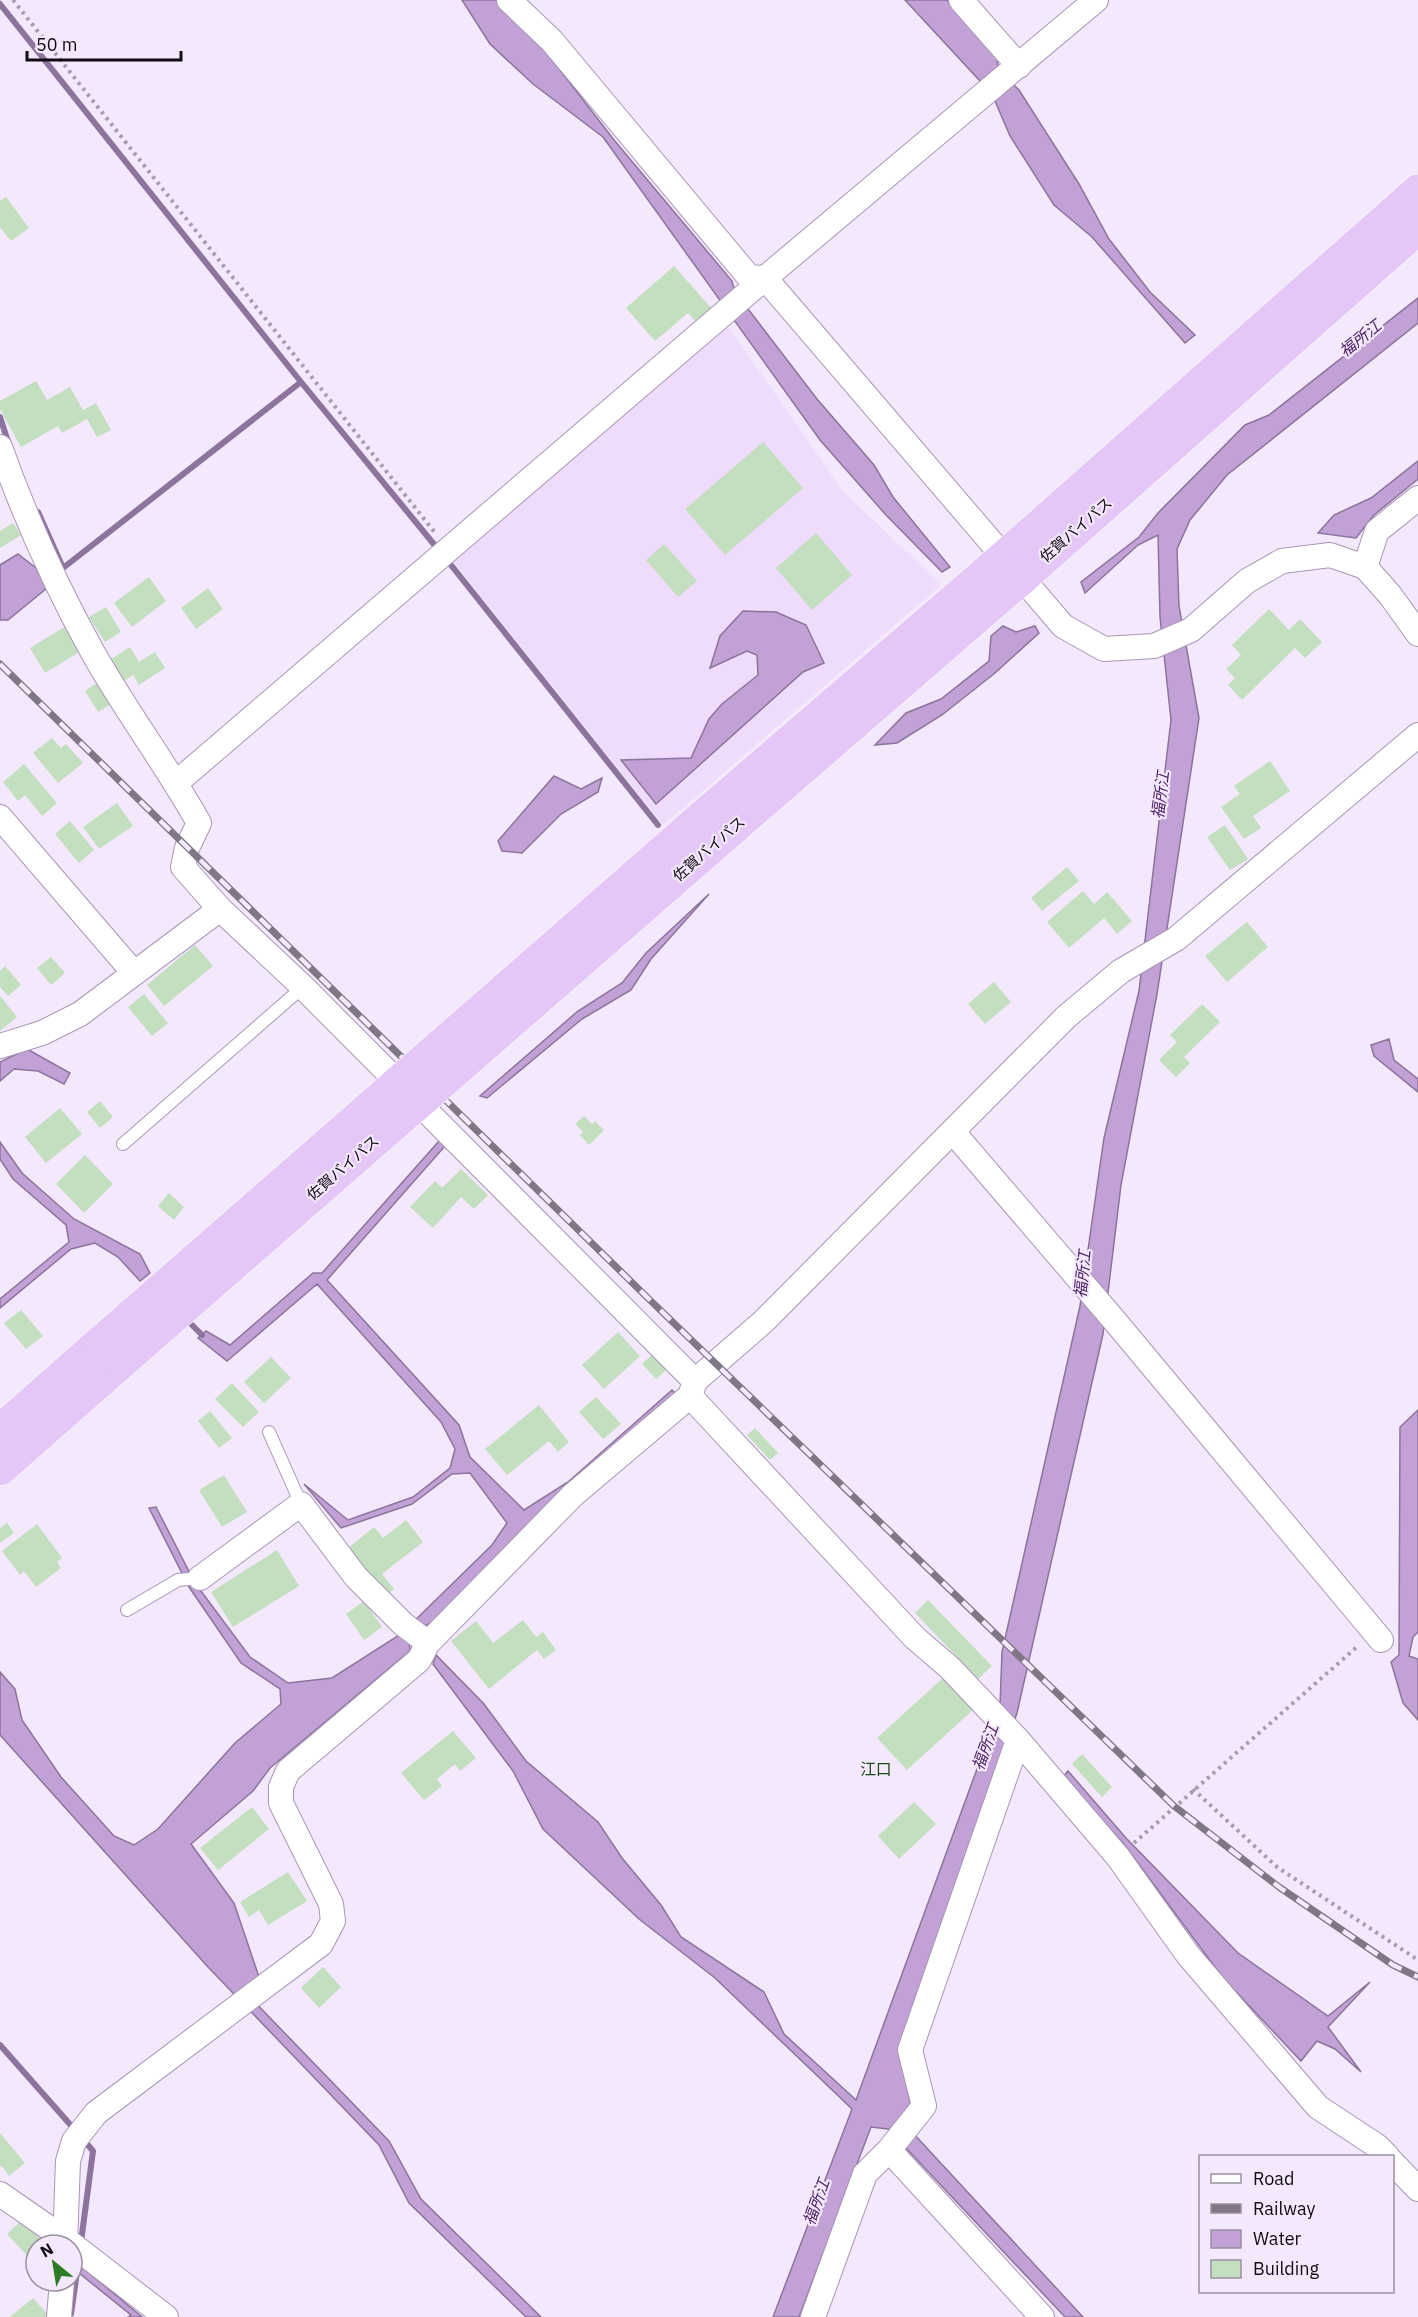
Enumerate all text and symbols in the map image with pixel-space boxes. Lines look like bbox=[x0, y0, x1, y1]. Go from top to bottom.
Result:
scale bar bbox=[27, 24, 182, 62]
text: 50 m bbox=[36, 33, 78, 56]
water label: 福所江 bbox=[1335, 314, 1386, 361]
street label: 佐賀バイパス bbox=[1036, 493, 1116, 566]
water label: 福所江 bbox=[1147, 768, 1173, 820]
street label: 佐賀バイパス bbox=[669, 812, 749, 885]
street label: 佐賀バイパス bbox=[303, 1131, 383, 1204]
water label: 福所江 bbox=[1070, 1247, 1095, 1299]
water label: 福所江 bbox=[967, 1719, 1003, 1773]
district label: 江口 bbox=[860, 1759, 892, 1779]
legend bbox=[1199, 2155, 1394, 2293]
text: Road bbox=[1253, 2167, 1294, 2190]
water label: 福所江 bbox=[798, 2174, 834, 2228]
text: Railway bbox=[1253, 2197, 1315, 2220]
text: Water bbox=[1253, 2227, 1302, 2250]
north arrow bbox=[24, 2233, 84, 2293]
text: N bbox=[36, 2238, 57, 2262]
text: Building bbox=[1253, 2257, 1320, 2280]

